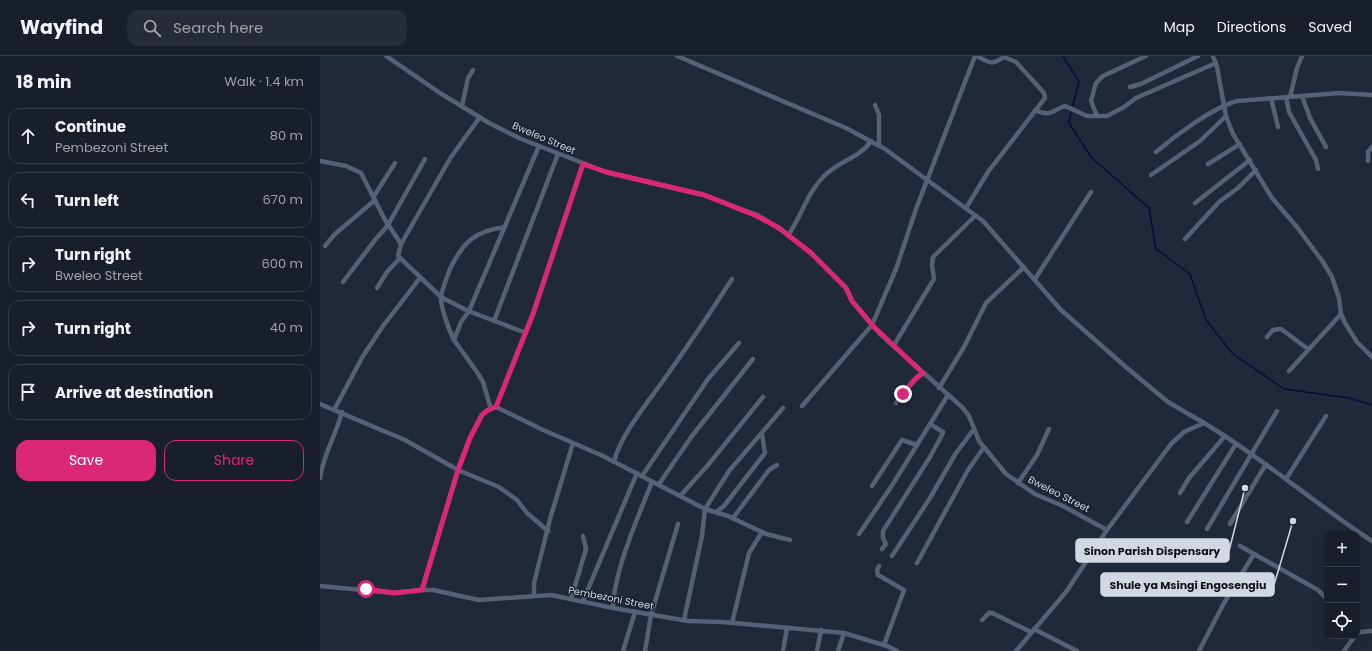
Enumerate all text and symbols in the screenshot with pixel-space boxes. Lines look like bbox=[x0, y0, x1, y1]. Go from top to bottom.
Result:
search box bbox=[127, 10, 407, 46]
text: Wayfind bbox=[20, 14, 103, 41]
icon: search bbox=[141, 17, 163, 39]
text: Search here bbox=[173, 17, 263, 38]
text: Map bbox=[1164, 17, 1195, 37]
text: Directions bbox=[1217, 17, 1286, 37]
text: Saved bbox=[1308, 17, 1352, 37]
text: 18 min bbox=[16, 70, 72, 94]
text: Walk · 1.4 km bbox=[224, 72, 304, 91]
text: Continue bbox=[55, 116, 126, 137]
street label: Bweleo Street bbox=[510, 118, 578, 158]
icon: ahead bbox=[17, 125, 39, 147]
text: 80 m bbox=[270, 126, 303, 145]
text: Pembezoni Street bbox=[55, 138, 168, 157]
icon: left bbox=[17, 189, 39, 211]
text: Turn left bbox=[55, 190, 119, 211]
text: 670 m bbox=[263, 190, 303, 209]
text: Turn right bbox=[55, 244, 131, 265]
icon: right bbox=[17, 253, 39, 275]
text: 600 m bbox=[262, 254, 303, 273]
text: Bweleo Street bbox=[55, 266, 143, 285]
icon: right bbox=[17, 317, 39, 339]
text: Turn right bbox=[55, 318, 131, 339]
text: 40 m bbox=[270, 318, 303, 337]
icon: arrive bbox=[17, 381, 39, 403]
text: Arrive at destination bbox=[55, 382, 213, 403]
route end bbox=[894, 385, 912, 403]
button: Save bbox=[16, 440, 156, 481]
button: Share bbox=[164, 440, 304, 481]
street label: Bweleo Street bbox=[1026, 472, 1093, 516]
map controls bbox=[1324, 531, 1360, 639]
button: + bbox=[1324, 531, 1360, 567]
callout: Sinon Parish Dispensary bbox=[1076, 539, 1229, 562]
text: Sinon Parish Dispensary bbox=[1084, 543, 1220, 559]
button: − bbox=[1324, 567, 1360, 603]
callout: Shule ya Msingi Engosengiu bbox=[1101, 573, 1274, 596]
text: Shule ya Msingi Engosengiu bbox=[1110, 577, 1266, 593]
route start bbox=[357, 580, 375, 598]
street label: Pembezoni Street bbox=[567, 582, 655, 614]
button: locate bbox=[1324, 603, 1360, 639]

